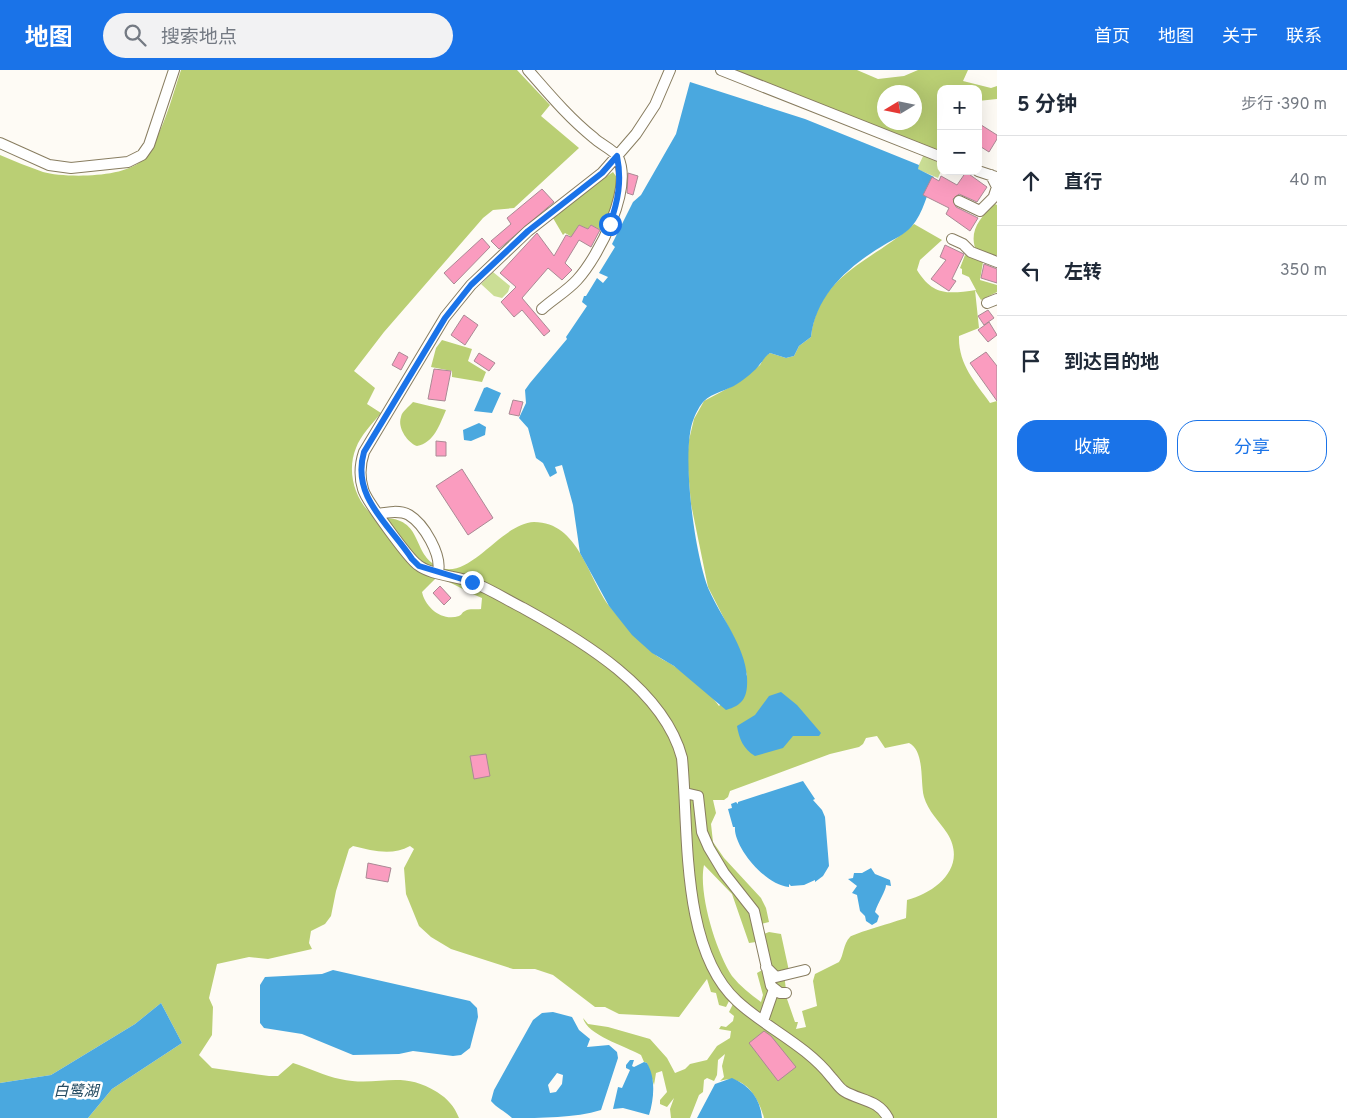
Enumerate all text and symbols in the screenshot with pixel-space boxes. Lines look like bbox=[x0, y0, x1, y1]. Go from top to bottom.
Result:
search box bbox=[103, 13, 453, 58]
icon: search bbox=[121, 21, 149, 49]
text: 地图 bbox=[25, 24, 73, 54]
text: 搜索地点 bbox=[161, 26, 237, 50]
text: 首页 bbox=[1094, 26, 1130, 49]
text: 地图 bbox=[1158, 26, 1194, 49]
text: 关于 bbox=[1222, 26, 1258, 49]
text: 联系 bbox=[1286, 26, 1322, 49]
north arrow bbox=[877, 85, 922, 130]
map controls bbox=[937, 85, 982, 175]
button: + bbox=[937, 85, 982, 130]
text: 5 分钟 bbox=[1017, 92, 1077, 119]
text: 步行 · 390 m bbox=[1241, 95, 1327, 115]
button: − bbox=[937, 130, 982, 175]
icon: ahead bbox=[1017, 167, 1045, 195]
text: 直行 bbox=[1064, 171, 1102, 195]
text: 40 m bbox=[1289, 171, 1327, 191]
route start bbox=[599, 213, 622, 236]
icon: left bbox=[1017, 257, 1045, 285]
text: 左转 bbox=[1064, 261, 1102, 285]
text: 350 m bbox=[1280, 261, 1327, 281]
icon: arrive bbox=[1017, 347, 1045, 375]
text: 到达目的地 bbox=[1064, 351, 1159, 375]
button: 收藏 bbox=[1017, 420, 1167, 472]
button: 分享 bbox=[1177, 420, 1327, 472]
route end bbox=[461, 571, 484, 594]
water label: 白鹭湖 bbox=[53, 1083, 100, 1102]

